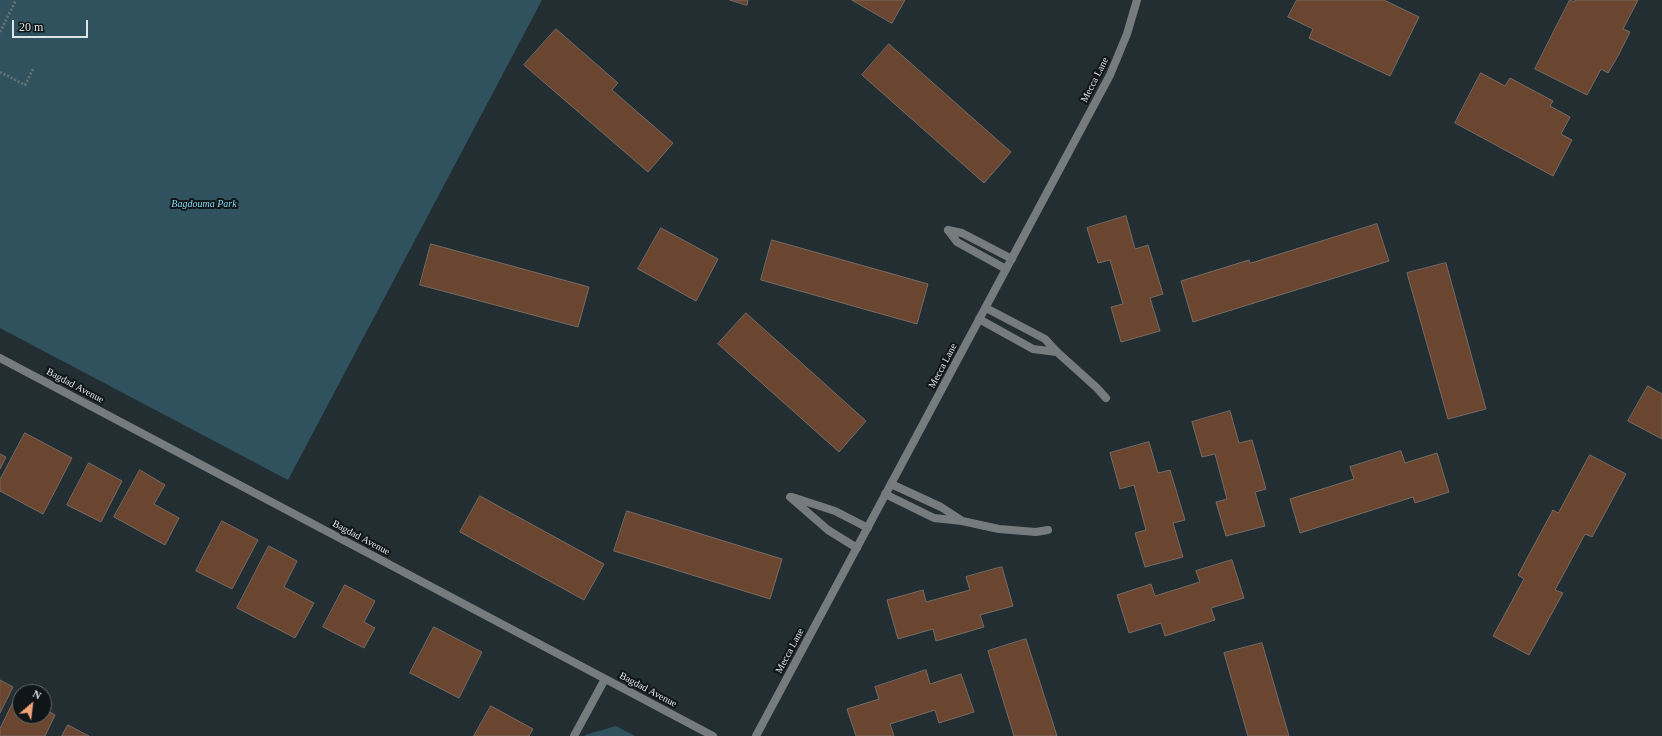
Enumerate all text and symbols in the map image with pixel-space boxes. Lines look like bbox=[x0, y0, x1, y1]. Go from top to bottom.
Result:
scale bar bbox=[14, 12, 90, 38]
text: 20 m bbox=[19, 20, 43, 34]
street label: Mecca Lane bbox=[1079, 55, 1111, 105]
park label: Bagdouma Park bbox=[171, 198, 237, 210]
street label: Mecca Lane bbox=[926, 341, 960, 391]
street label: Bagdad Avenue bbox=[44, 366, 106, 406]
street label: Bagdad Avenue bbox=[330, 518, 392, 558]
street label: Mecca Lane bbox=[773, 626, 807, 676]
street label: Bagdad Avenue bbox=[617, 670, 679, 710]
north arrow bbox=[12, 684, 52, 724]
text: N bbox=[31, 687, 43, 701]

